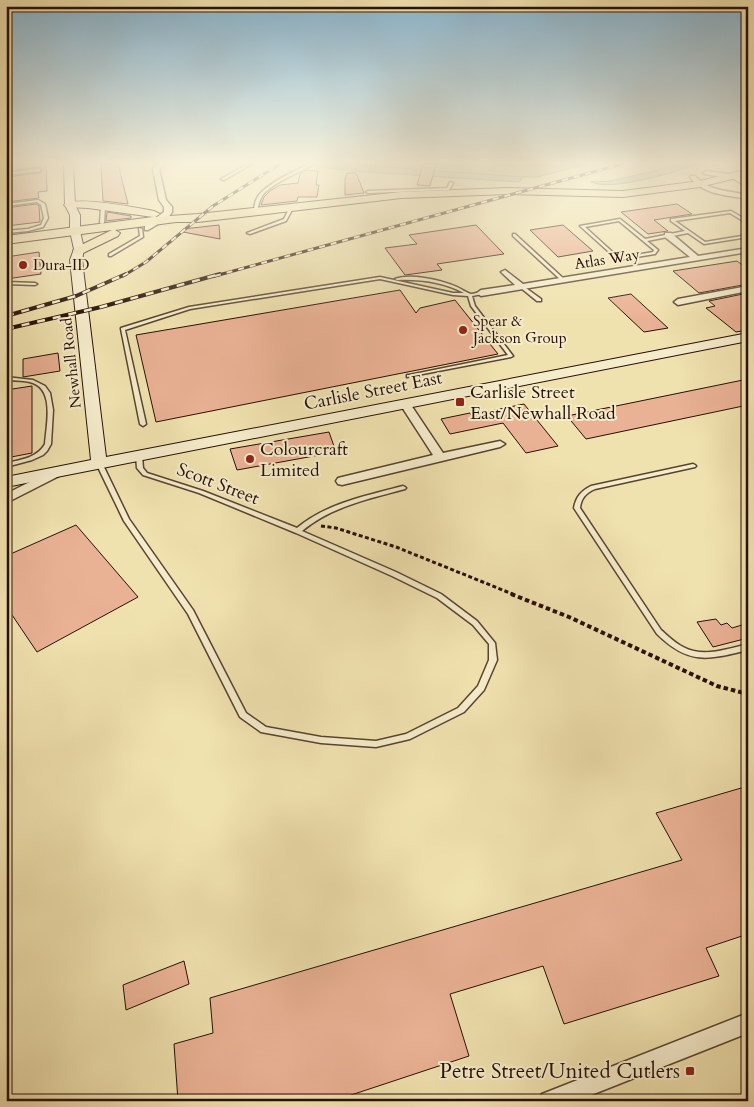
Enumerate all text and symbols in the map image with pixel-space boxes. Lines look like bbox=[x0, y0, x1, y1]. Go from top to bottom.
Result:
street label: Atlas Way bbox=[573, 244, 641, 274]
place label: Dura-ID bbox=[33, 255, 89, 275]
marker: Dura-ID bbox=[17, 259, 29, 271]
place label: Spear & Jackson Group bbox=[471, 311, 567, 348]
street label: Newhall Road bbox=[56, 317, 86, 409]
marker: Spear & Jackson Group bbox=[457, 324, 469, 336]
street label: Carlisle Street East bbox=[302, 365, 444, 417]
place label: Carlisle Street East/Newhall Road bbox=[470, 380, 616, 426]
marker: Carlisle Street East/Newhall Road bbox=[454, 396, 466, 408]
place label: Colourcraft Limited bbox=[260, 437, 348, 483]
marker: Colourcraft Limited bbox=[244, 453, 256, 465]
street label: Scott Street bbox=[173, 457, 263, 511]
place label: Petre Street/United Cutlers bbox=[439, 1057, 680, 1086]
marker: Petre Street/United Cutlers bbox=[684, 1065, 696, 1077]

